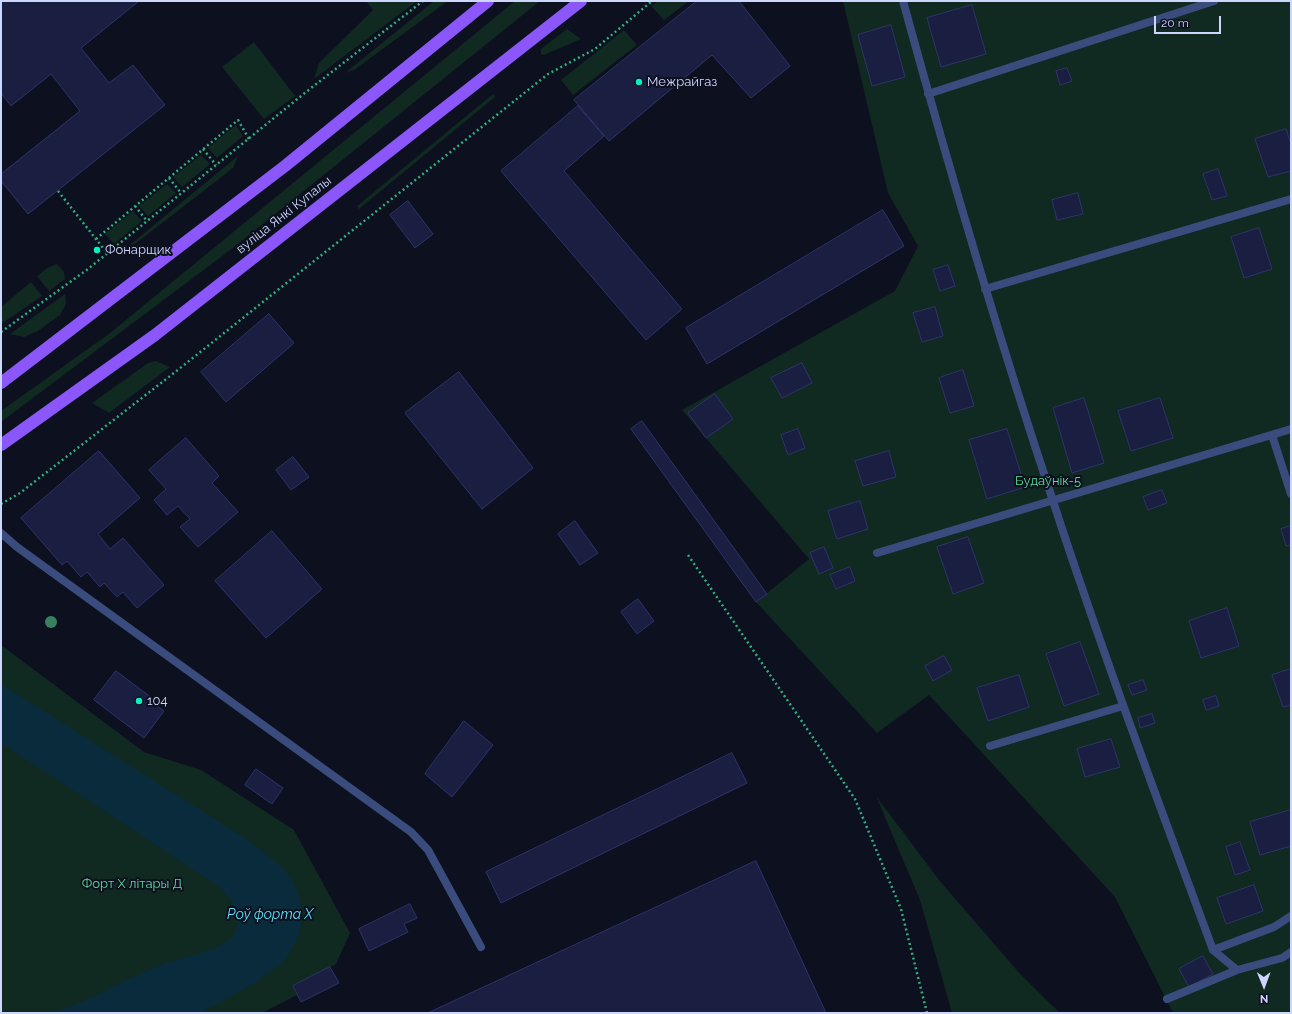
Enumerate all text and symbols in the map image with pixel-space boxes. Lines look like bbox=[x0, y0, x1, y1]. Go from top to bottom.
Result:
scale bar bbox=[1156, 8, 1223, 34]
text: 20 m bbox=[1161, 16, 1189, 30]
place label: Межрайгаз bbox=[647, 74, 717, 90]
marker: Межрайгаз bbox=[634, 77, 644, 87]
street label: вуліца Янкі Купалы bbox=[233, 173, 335, 257]
place label: Фонарщик bbox=[105, 242, 171, 258]
marker: Фонарщик bbox=[92, 245, 102, 255]
park label: Будаўнік-5 bbox=[1015, 473, 1081, 489]
place label: 104 bbox=[147, 693, 168, 709]
marker: 104 bbox=[134, 696, 144, 706]
park label: Форт X літары Д bbox=[82, 876, 182, 892]
water label: Роў форта Х bbox=[227, 907, 313, 923]
north arrow bbox=[1244, 966, 1284, 1006]
text: N bbox=[1260, 992, 1269, 1005]

